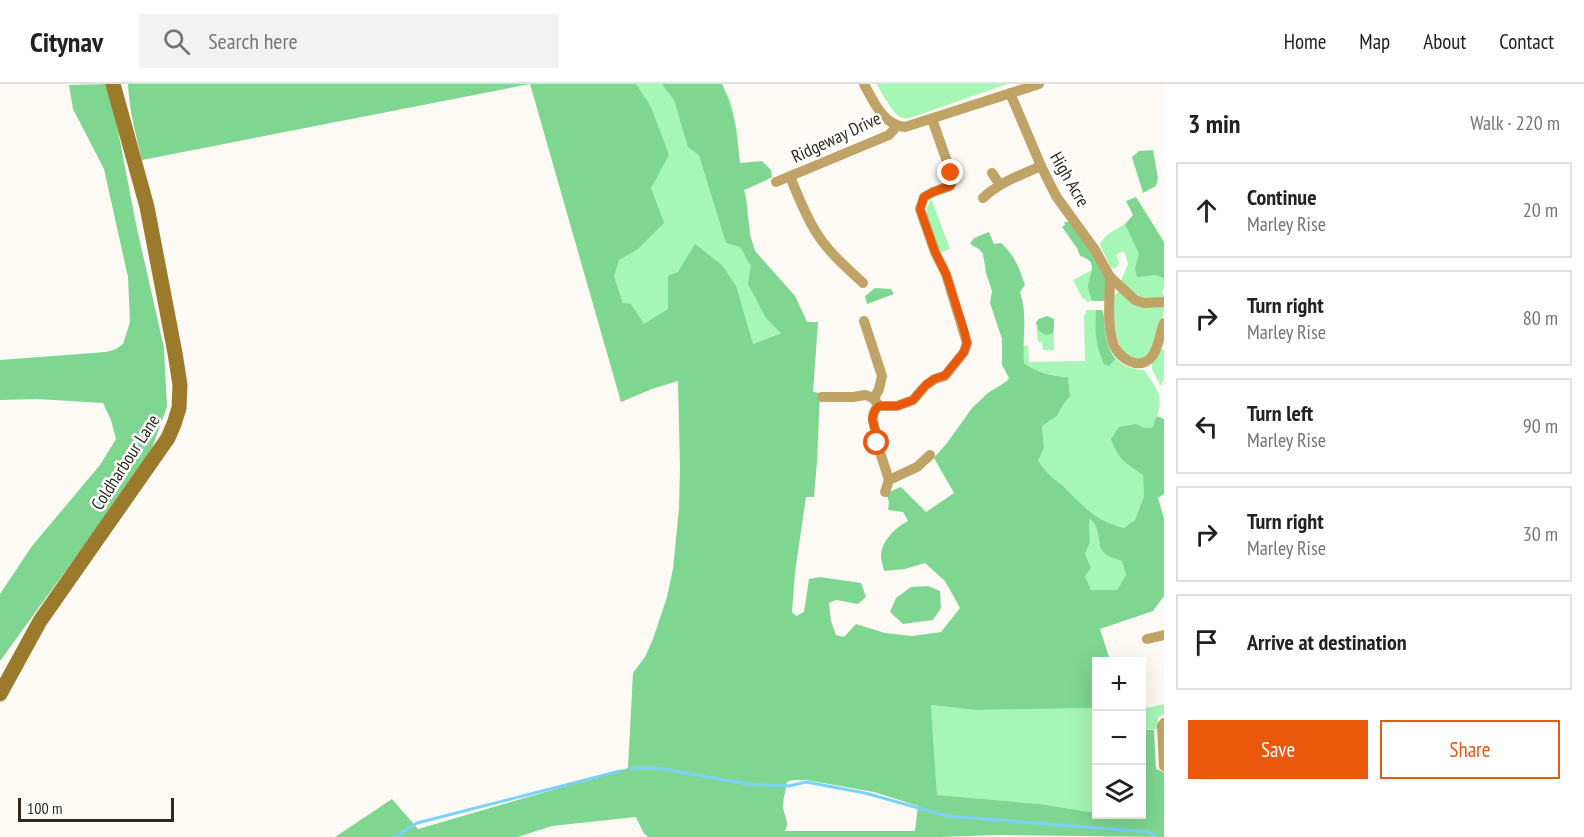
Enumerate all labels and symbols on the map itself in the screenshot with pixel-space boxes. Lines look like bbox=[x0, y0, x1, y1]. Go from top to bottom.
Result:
street label: Ridgeway Drive bbox=[788, 106, 884, 168]
street label: High Acre bbox=[1045, 147, 1095, 211]
route end bbox=[937, 159, 963, 185]
street label: Coldharbour Lane bbox=[86, 410, 164, 514]
route start bbox=[863, 429, 889, 455]
scale bar bbox=[18, 795, 174, 822]

